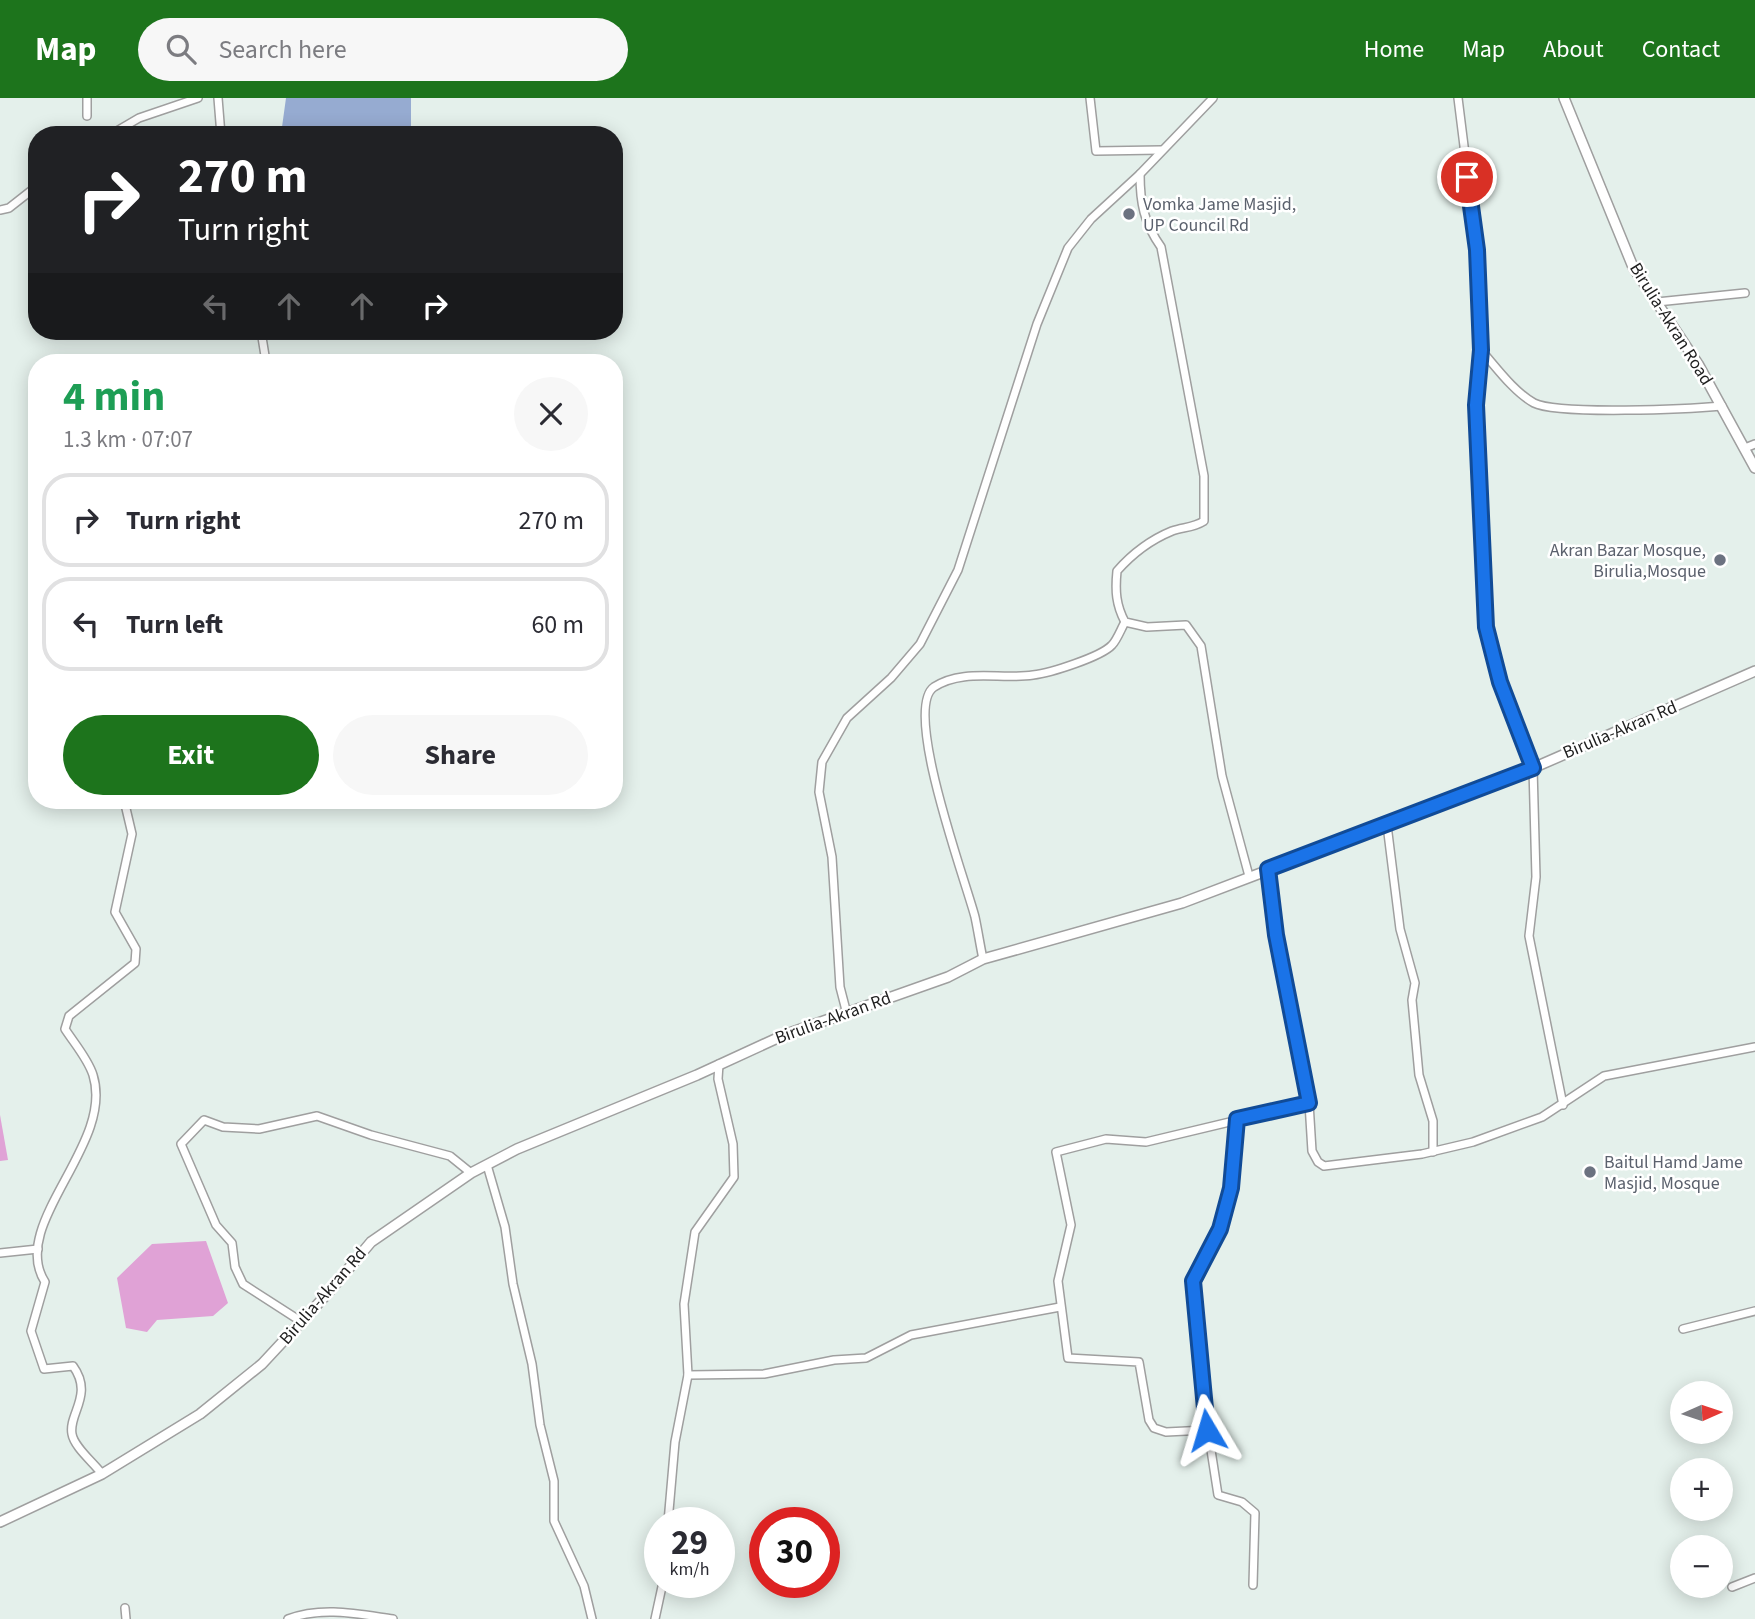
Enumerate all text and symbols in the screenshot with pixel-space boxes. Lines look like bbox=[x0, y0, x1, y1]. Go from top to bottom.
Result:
search box bbox=[138, 18, 628, 81]
text: Map bbox=[35, 26, 96, 73]
icon: search bbox=[162, 30, 200, 68]
text: Search here bbox=[218, 31, 347, 68]
text: Home bbox=[1364, 32, 1424, 67]
text: Map bbox=[1462, 32, 1505, 67]
text: About bbox=[1543, 32, 1604, 67]
text: Contact bbox=[1642, 32, 1720, 67]
text: 270 m bbox=[178, 142, 307, 212]
pin bbox=[1437, 147, 1497, 207]
icon: right bbox=[63, 154, 154, 245]
icon: arrive bbox=[1448, 158, 1486, 196]
place label: Vomka Jame Masjid, UP Council Rd bbox=[1143, 192, 1296, 238]
marker: Vomka Jame Masjid, UP Council Rd bbox=[1121, 206, 1137, 222]
text: Turn right bbox=[178, 207, 309, 253]
street label: Birulia-Akran Road bbox=[1623, 258, 1719, 390]
icon: left bbox=[197, 287, 235, 325]
icon: ahead bbox=[270, 287, 308, 325]
icon: ahead bbox=[343, 287, 381, 325]
icon: right bbox=[416, 287, 454, 325]
text: 4 min bbox=[63, 367, 165, 427]
button: close bbox=[514, 377, 588, 451]
text: 1.3 km · 07:07 bbox=[63, 423, 193, 456]
icon: right bbox=[67, 501, 105, 539]
text: Turn right bbox=[126, 502, 241, 539]
text: 270 m bbox=[518, 502, 584, 539]
place label: Akran Bazar Mosque, Birulia,Mosque bbox=[1550, 538, 1706, 584]
marker: Akran Bazar Mosque, Birulia,Mosque bbox=[1712, 552, 1728, 568]
icon: left bbox=[67, 605, 105, 643]
text: Turn left bbox=[126, 606, 223, 643]
text: 60 m bbox=[531, 606, 584, 643]
street label: Birulia-Akran Rd bbox=[1559, 695, 1681, 765]
button: Exit bbox=[63, 715, 319, 795]
button: Share bbox=[333, 715, 588, 795]
street label: Birulia-Akran Rd bbox=[771, 985, 895, 1051]
place label: Baitul Hamd Jame Masjid, Mosque bbox=[1604, 1150, 1743, 1196]
marker: Baitul Hamd Jame Masjid, Mosque bbox=[1582, 1164, 1598, 1180]
street label: Birulia-Akran Rd bbox=[274, 1242, 372, 1350]
north arrow bbox=[1670, 1381, 1732, 1444]
map controls bbox=[1670, 1381, 1733, 1598]
position arrow bbox=[1170, 1393, 1244, 1467]
button: + bbox=[1670, 1458, 1733, 1521]
speed limit sign: 30 bbox=[749, 1507, 840, 1598]
text: 29 bbox=[671, 1518, 708, 1568]
button: − bbox=[1670, 1535, 1733, 1598]
text: km/h bbox=[670, 1557, 709, 1582]

